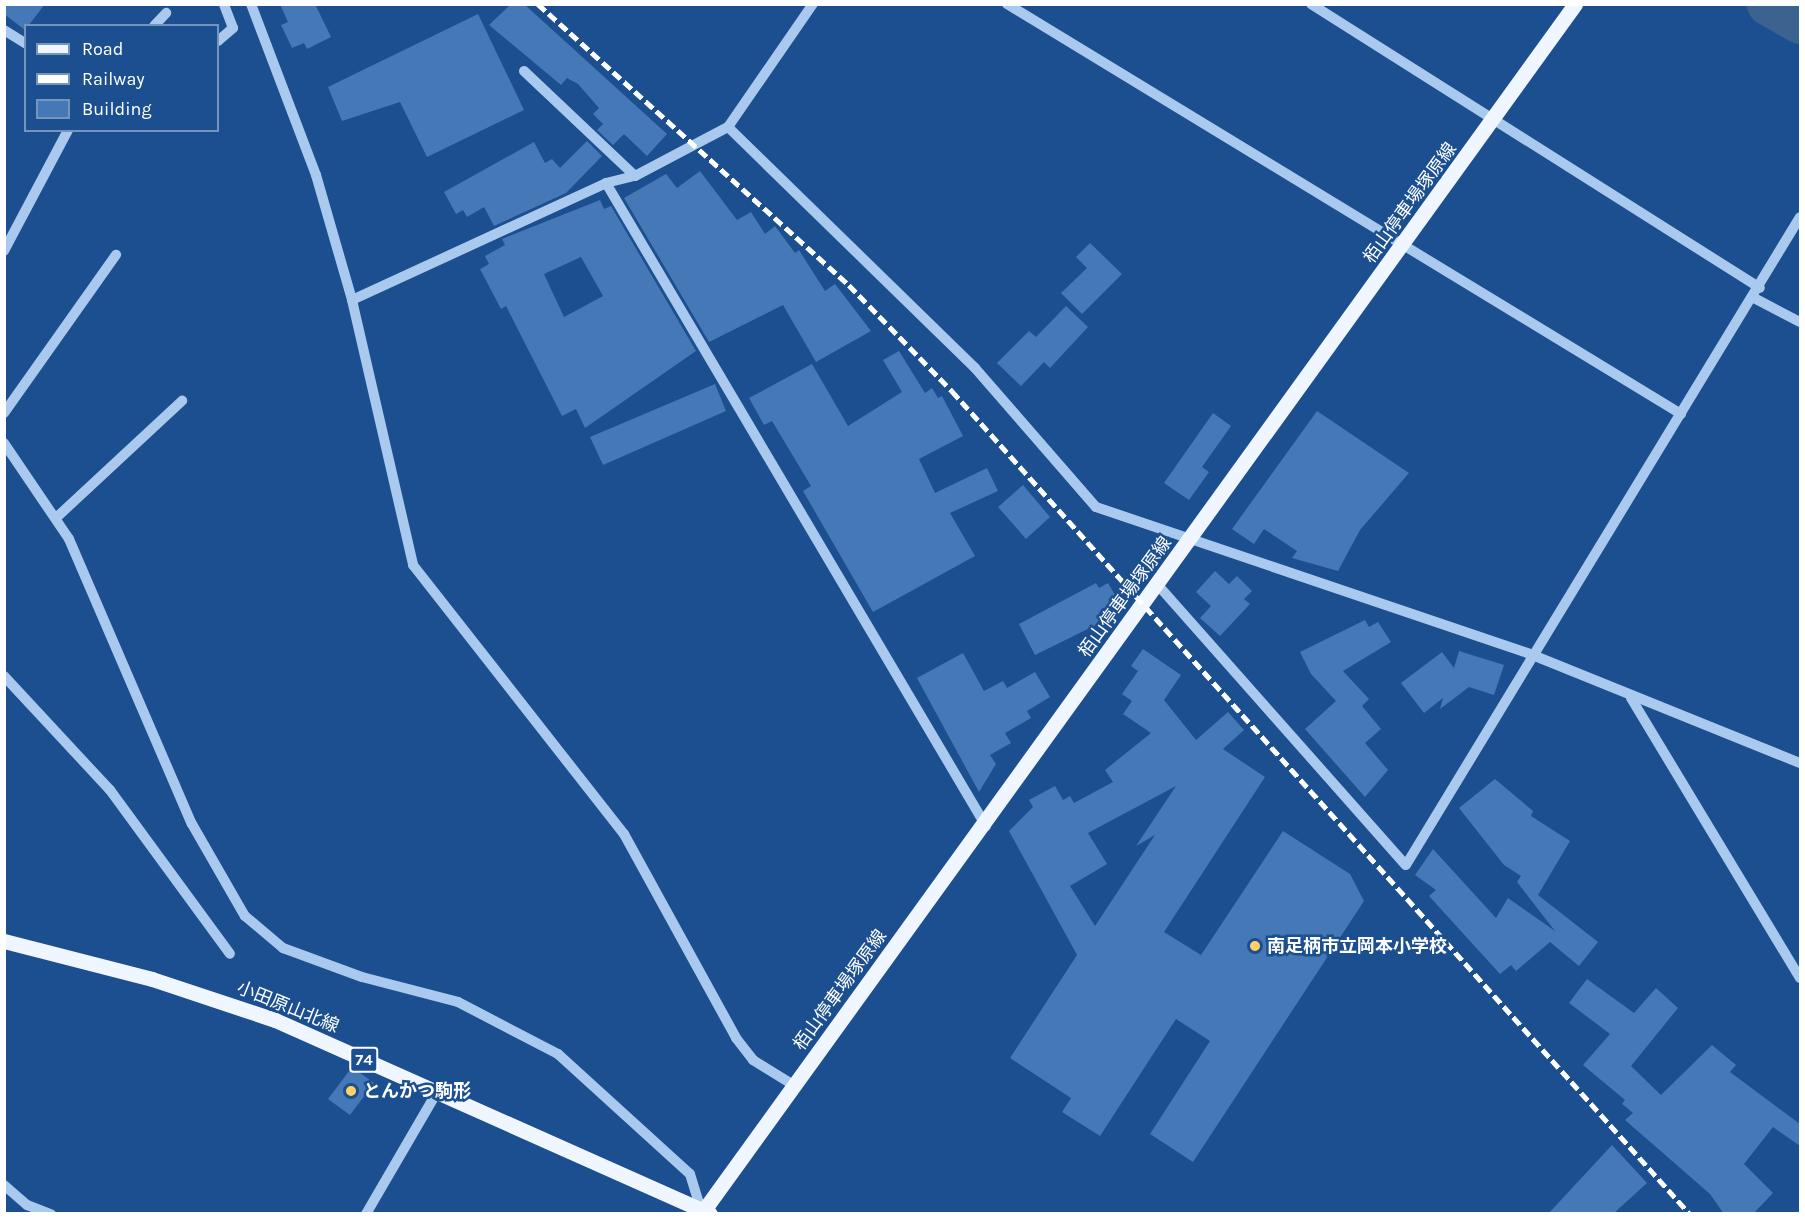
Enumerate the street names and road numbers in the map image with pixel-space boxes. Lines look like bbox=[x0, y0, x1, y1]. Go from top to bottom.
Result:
street label: 栢山停車場塚原線 bbox=[1359, 138, 1461, 268]
street label: 栢山停車場塚原線 bbox=[1074, 532, 1176, 662]
street label: 栢山停車場塚原線 bbox=[789, 925, 891, 1055]
street label: 小田原山北線 bbox=[234, 977, 342, 1037]
road number: 74 bbox=[349, 1047, 379, 1073]

